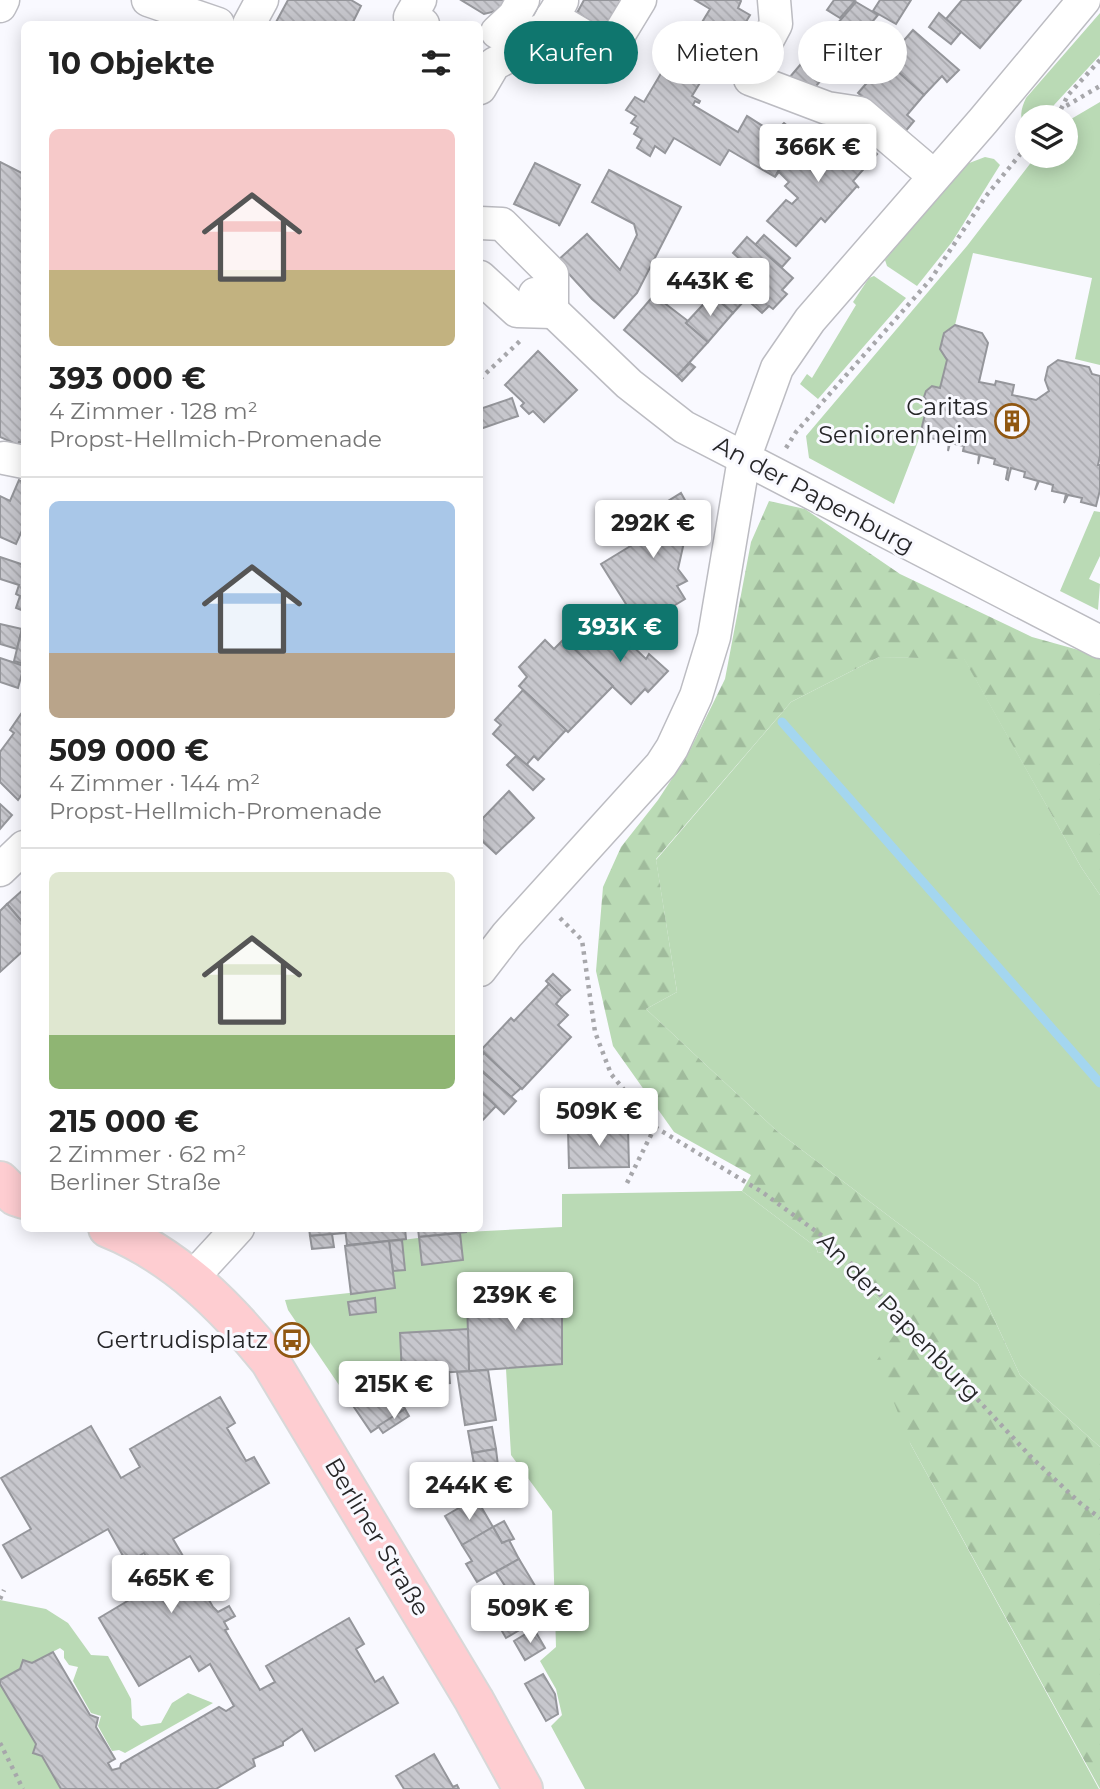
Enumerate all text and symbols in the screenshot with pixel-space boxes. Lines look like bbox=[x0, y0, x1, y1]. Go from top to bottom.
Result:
chip: Kaufen bbox=[504, 21, 638, 84]
chip: Mieten bbox=[652, 21, 784, 84]
chip: Filter bbox=[798, 21, 907, 84]
icon: filters bbox=[417, 44, 455, 82]
text: 10 Objekte bbox=[49, 45, 215, 82]
map controls bbox=[1015, 105, 1078, 168]
button: layers bbox=[1015, 105, 1078, 168]
pin: 366K € bbox=[761, 124, 875, 184]
text: 366K € bbox=[775, 133, 861, 161]
icon: home bbox=[189, 174, 315, 300]
pin: 443K € bbox=[653, 258, 767, 318]
text: 443K € bbox=[666, 267, 754, 295]
text: 393 000 € bbox=[49, 360, 206, 397]
place label: Caritas Seniorenheim bbox=[818, 392, 988, 449]
text: 4 Zimmer · 128 m² bbox=[49, 397, 258, 425]
building icon: Caritas Seniorenheim bbox=[993, 402, 1031, 440]
text: Propst-Hellmich-Promenade bbox=[49, 425, 382, 453]
street label: An der Papenburg bbox=[709, 430, 919, 560]
pin: 292K € bbox=[596, 500, 710, 560]
text: 292K € bbox=[611, 509, 695, 537]
icon: home bbox=[189, 546, 315, 672]
pin: 393K € bbox=[563, 604, 677, 664]
text: 393K € bbox=[578, 613, 662, 641]
text: 509 000 € bbox=[49, 732, 209, 769]
text: 4 Zimmer · 144 m² bbox=[49, 769, 260, 797]
text: Propst-Hellmich-Promenade bbox=[49, 797, 382, 825]
icon: home bbox=[189, 917, 315, 1043]
pin: 509K € bbox=[542, 1088, 656, 1148]
text: 509K € bbox=[556, 1097, 642, 1125]
text: 215 000 € bbox=[49, 1103, 199, 1140]
text: 2 Zimmer · 62 m² bbox=[49, 1140, 246, 1168]
text: Berliner Straße bbox=[49, 1168, 221, 1196]
street label: An der Papenburg bbox=[812, 1227, 987, 1407]
pin: 239K € bbox=[458, 1272, 572, 1332]
text: 239K € bbox=[473, 1281, 557, 1309]
bus stop icon: Gertrudisplatz bbox=[273, 1321, 311, 1359]
place label: Gertrudisplatz bbox=[96, 1325, 268, 1354]
pin: 215K € bbox=[337, 1362, 451, 1421]
text: 215K € bbox=[355, 1370, 433, 1398]
street label: Berliner Straße bbox=[319, 1452, 436, 1621]
pin: 244K € bbox=[412, 1462, 526, 1522]
text: 244K € bbox=[425, 1471, 513, 1499]
pin: 465K € bbox=[114, 1556, 228, 1615]
text: 465K € bbox=[128, 1564, 214, 1592]
pin: 509K € bbox=[473, 1586, 587, 1645]
text: 509K € bbox=[487, 1594, 573, 1622]

